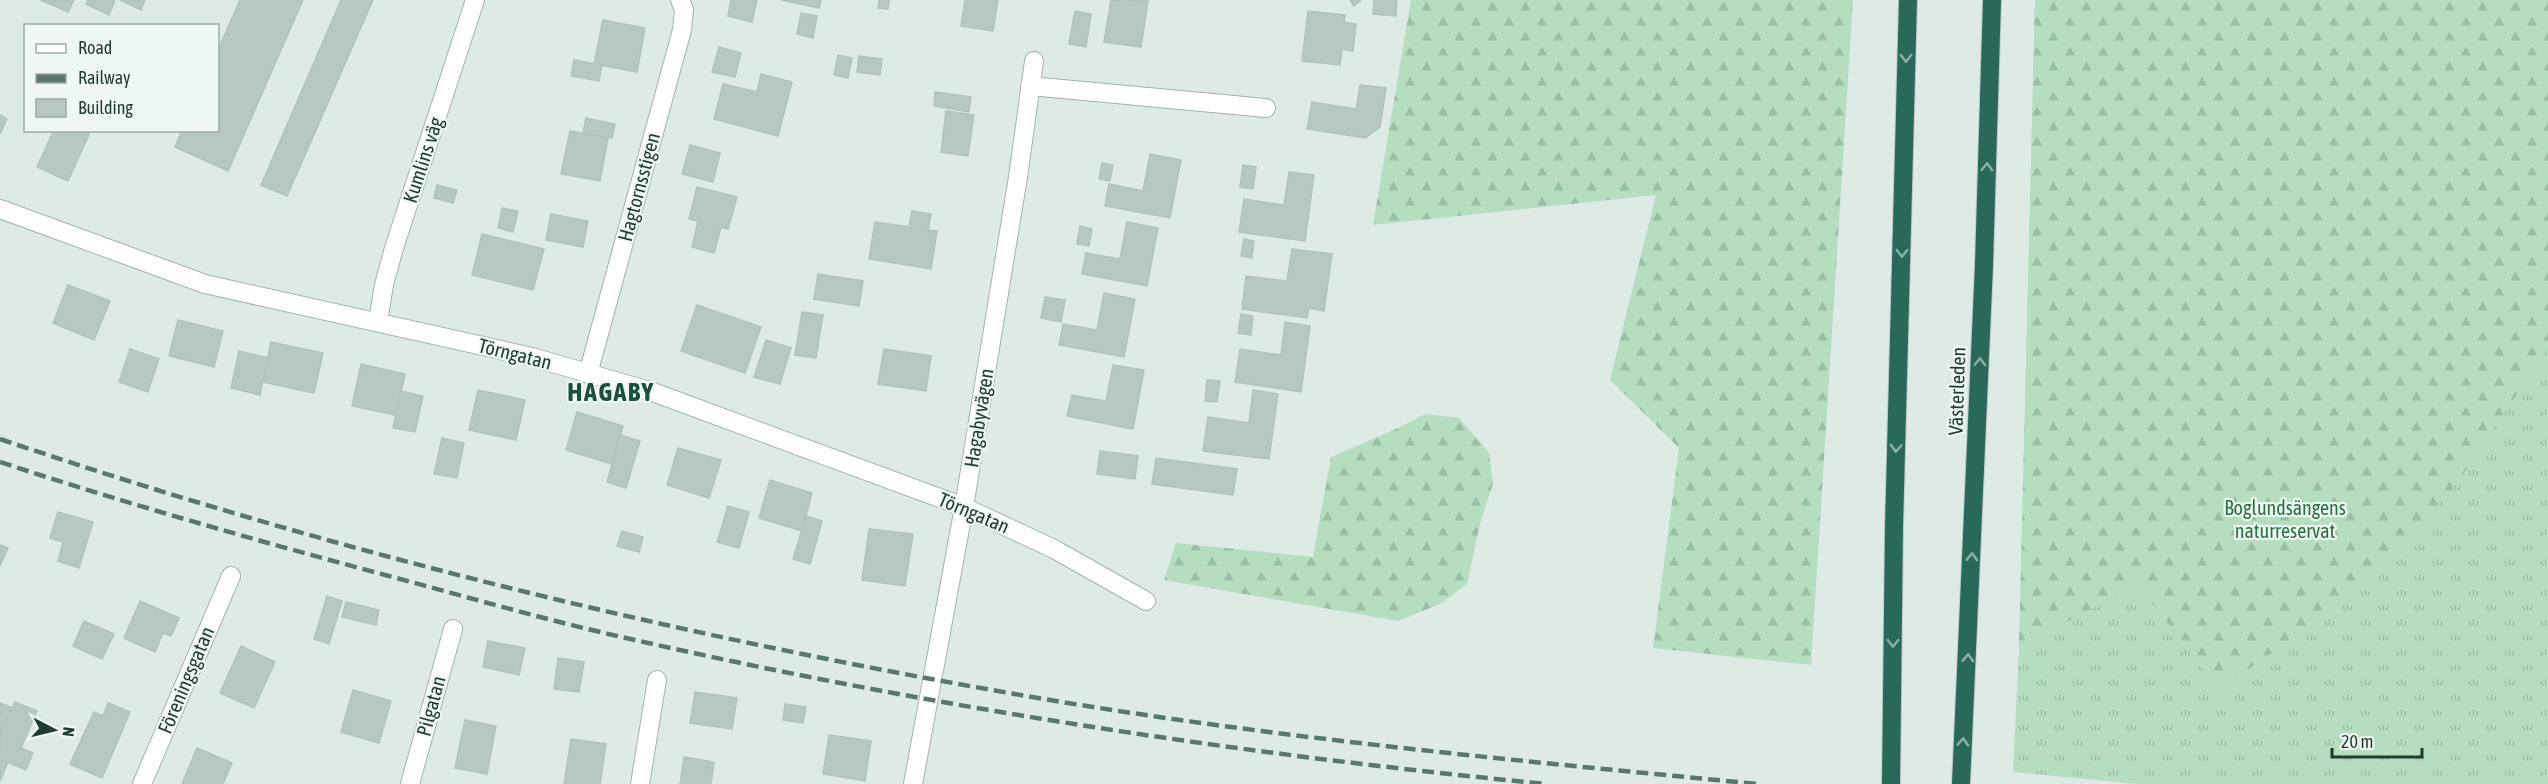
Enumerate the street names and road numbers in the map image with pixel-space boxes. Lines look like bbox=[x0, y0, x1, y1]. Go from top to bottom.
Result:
street label: Kumlins väg bbox=[398, 114, 447, 206]
street label: Hagtornsstigen bbox=[613, 130, 664, 244]
street label: Törngatan bbox=[476, 333, 554, 374]
street label: Västerleden bbox=[1943, 346, 1970, 436]
street label: Hagabyvägen bbox=[959, 367, 998, 469]
street label: Törngatan bbox=[935, 487, 1013, 538]
street label: Föreningsgatan bbox=[153, 623, 218, 737]
street label: Pilgatan bbox=[411, 673, 450, 738]

